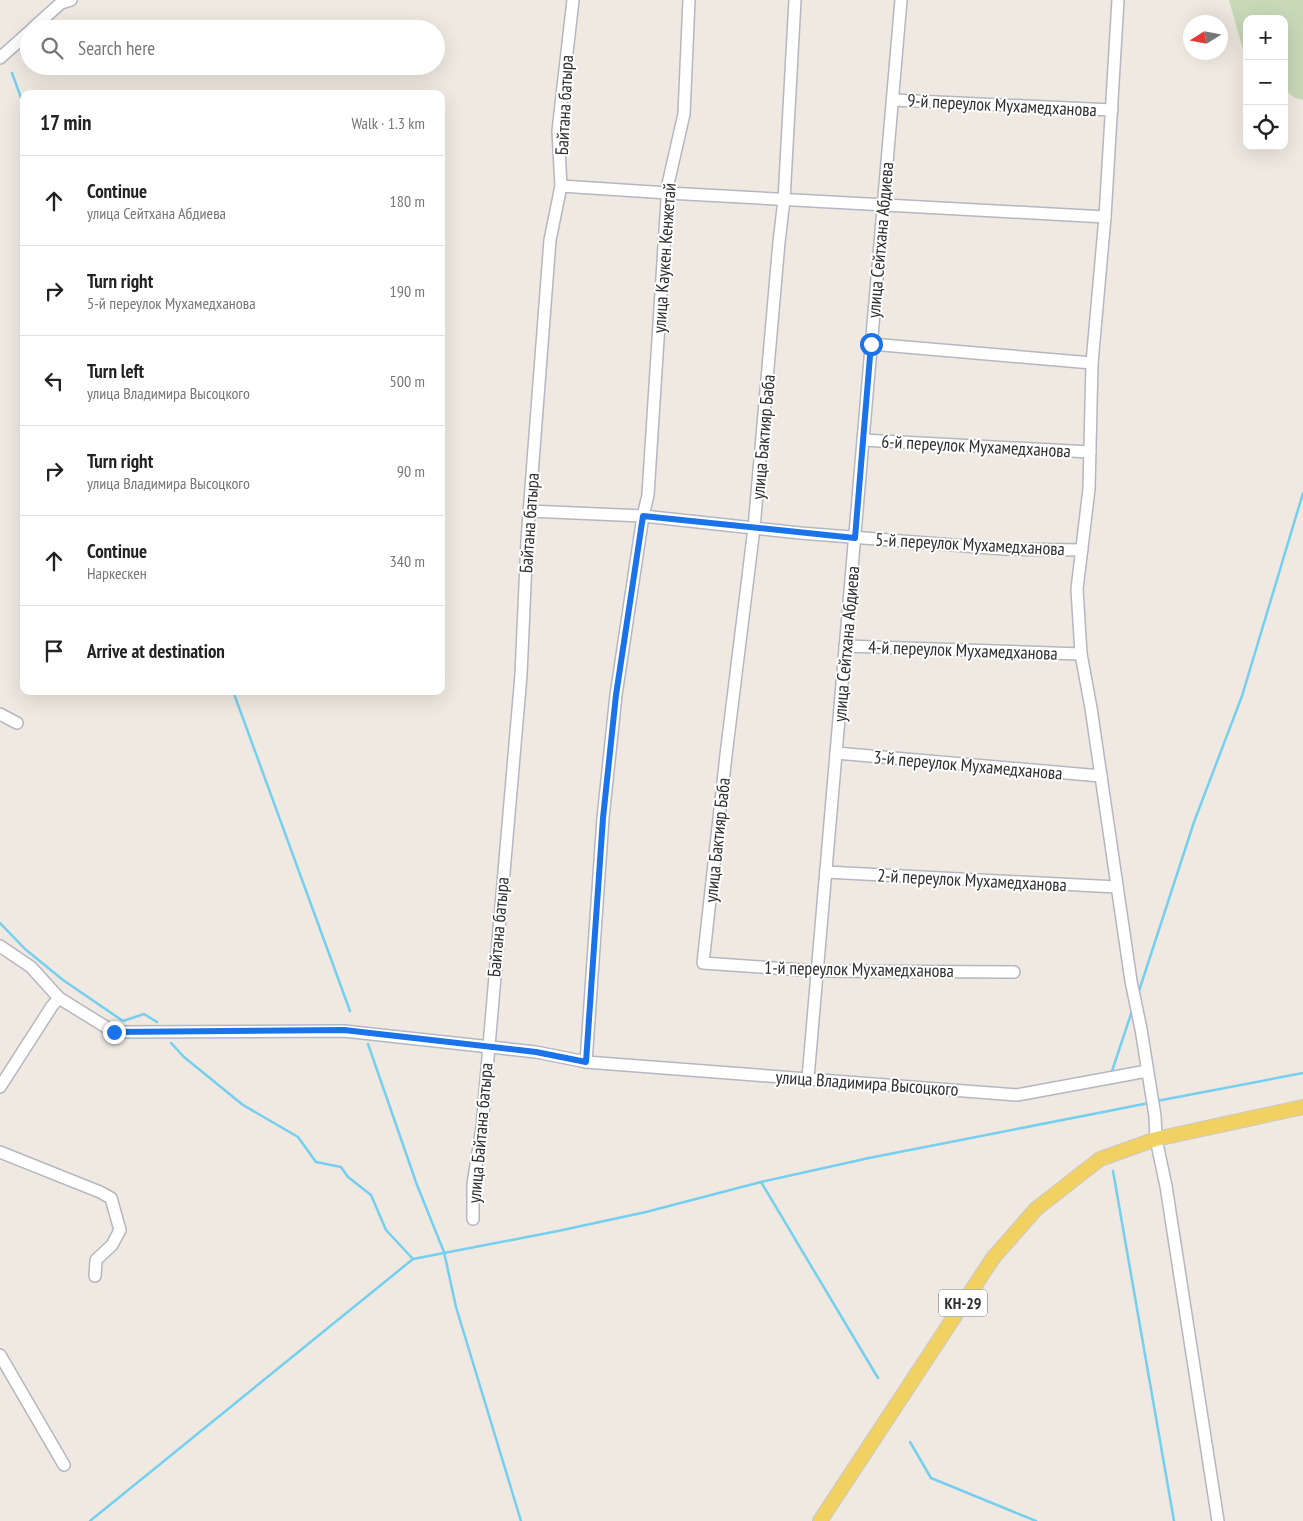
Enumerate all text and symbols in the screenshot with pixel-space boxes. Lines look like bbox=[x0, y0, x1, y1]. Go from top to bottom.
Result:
north arrow bbox=[1183, 15, 1228, 60]
map controls bbox=[1243, 15, 1288, 150]
button: + bbox=[1243, 15, 1288, 60]
search box bbox=[20, 20, 445, 75]
icon: search bbox=[38, 34, 66, 62]
text: Search here bbox=[78, 36, 155, 60]
street label: Байтана батыра bbox=[550, 54, 578, 156]
button: − bbox=[1243, 60, 1288, 105]
street label: 9-й переулок Мухамедханова bbox=[907, 89, 1097, 121]
button: locate bbox=[1243, 105, 1288, 150]
text: 17 min bbox=[40, 109, 92, 136]
text: Walk · 1.3 km bbox=[351, 113, 425, 133]
street label: улица Сейтхана Абдиева bbox=[862, 161, 898, 319]
text: Continue bbox=[87, 179, 147, 203]
street label: улица Каукен Кенжетай bbox=[647, 182, 681, 334]
icon: ahead bbox=[40, 187, 68, 215]
text: 180 m bbox=[390, 191, 425, 211]
text: улица Сейтхана Абдиева bbox=[87, 203, 226, 223]
text: Turn right bbox=[87, 269, 153, 293]
icon: right bbox=[40, 277, 68, 305]
text: 190 m bbox=[390, 281, 425, 301]
text: 5-й переулок Мухамедханова bbox=[87, 293, 256, 313]
route start bbox=[860, 333, 883, 356]
text: Turn left bbox=[87, 359, 144, 383]
icon: left bbox=[40, 367, 68, 395]
text: 500 m bbox=[390, 371, 425, 391]
street label: улица Бактияр Баба bbox=[746, 374, 780, 500]
text: улица Владимира Высоцкого bbox=[87, 383, 250, 403]
street label: 6-й переулок Мухамедханова bbox=[881, 430, 1071, 462]
text: Turn right bbox=[87, 449, 153, 473]
icon: right bbox=[40, 457, 68, 485]
text: 90 m bbox=[397, 461, 425, 481]
street label: Байтана батыра bbox=[514, 472, 544, 574]
text: улица Владимира Высоцкого bbox=[87, 473, 250, 493]
street label: 5-й переулок Мухамедханова bbox=[875, 528, 1065, 560]
text: Continue bbox=[87, 539, 147, 563]
icon: ahead bbox=[40, 547, 68, 575]
text: 340 m bbox=[390, 551, 425, 571]
text: Наркескен bbox=[87, 563, 147, 583]
street label: улица Сейтхана Абдиева bbox=[828, 565, 864, 723]
street label: 4-й переулок Мухамедханова bbox=[868, 635, 1058, 665]
icon: arrive bbox=[40, 637, 68, 665]
text: Arrive at destination bbox=[87, 639, 225, 663]
street label: 3-й переулок Мухамедханова bbox=[873, 745, 1063, 785]
street label: улица Бактияр Баба bbox=[699, 776, 735, 904]
street label: 2-й переулок Мухамедханова bbox=[877, 864, 1067, 896]
street label: Байтана батыра bbox=[482, 876, 514, 978]
street label: 1-й переулок Мухамедханова bbox=[764, 956, 954, 982]
route end bbox=[103, 1021, 126, 1044]
street label: улица Байтана батыра bbox=[462, 1062, 498, 1204]
street label: улица Владимира Высоцкого bbox=[775, 1065, 959, 1101]
road number: КН-29 bbox=[939, 1290, 987, 1316]

